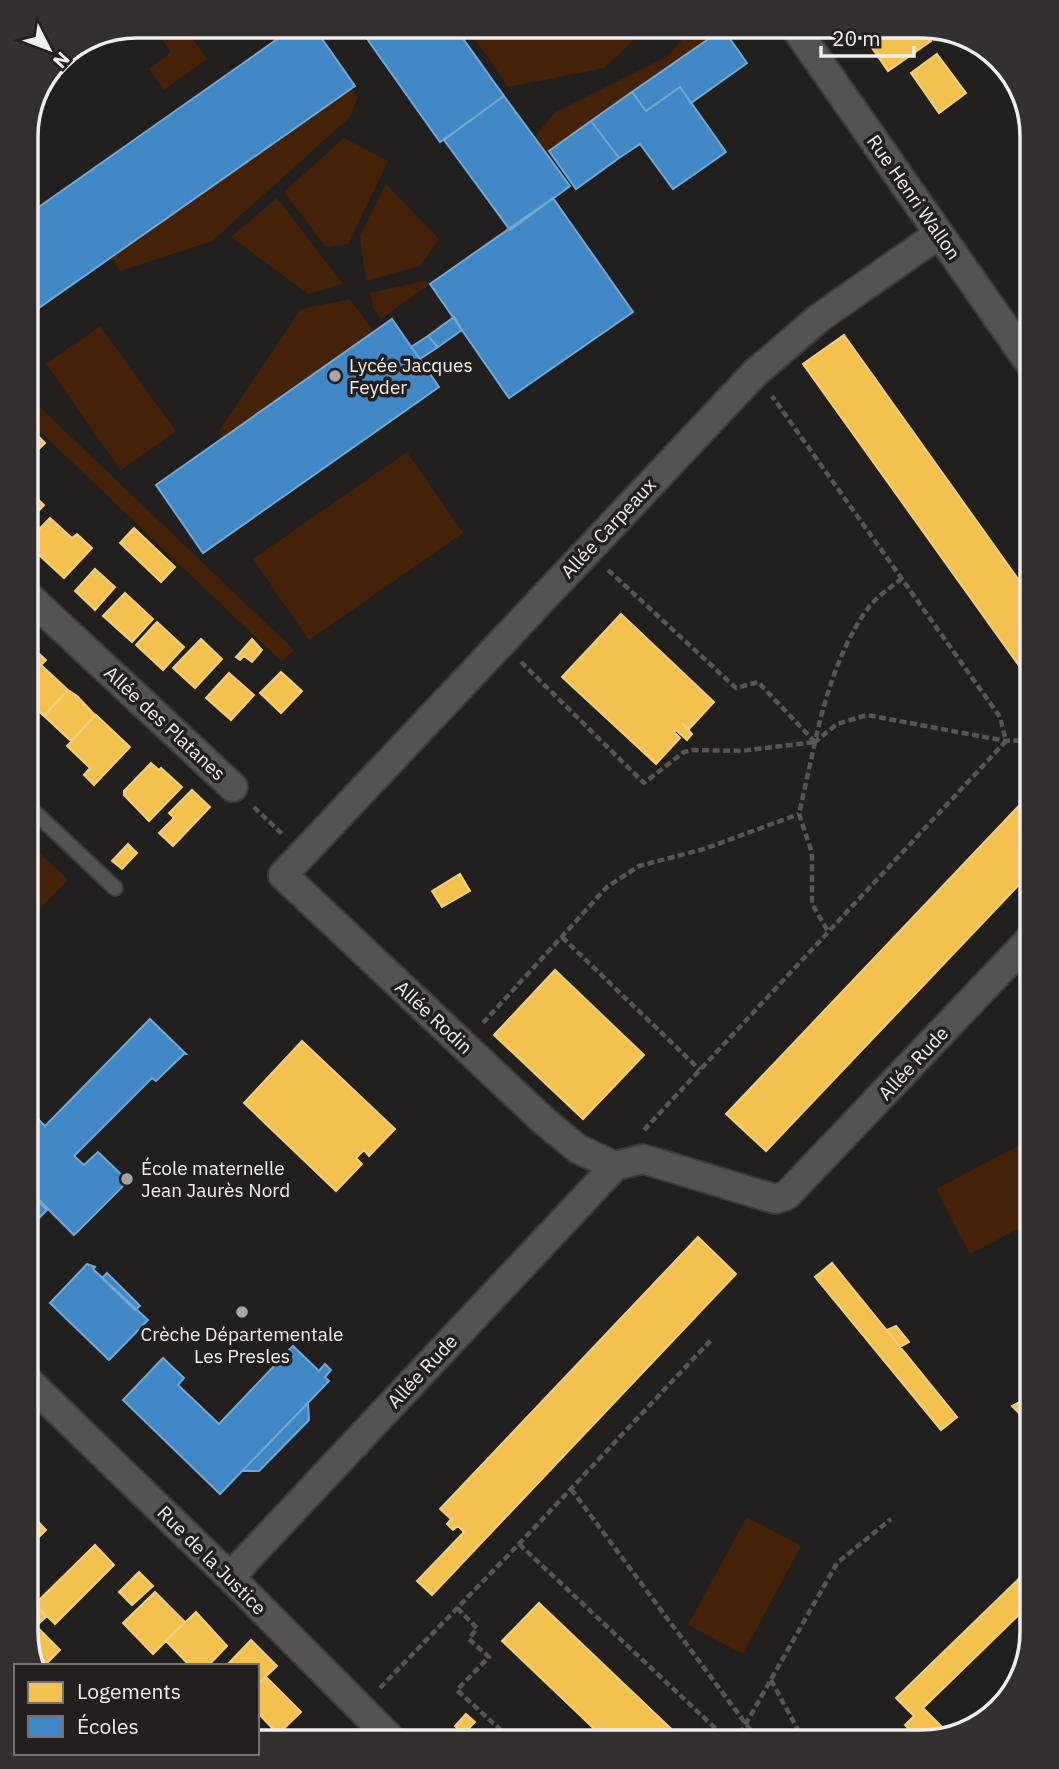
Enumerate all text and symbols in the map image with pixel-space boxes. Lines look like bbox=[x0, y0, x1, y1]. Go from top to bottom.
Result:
north arrow bbox=[14, 14, 84, 84]
scale bar bbox=[821, 14, 914, 58]
text: 20 m bbox=[832, 24, 881, 52]
text: N bbox=[48, 47, 75, 74]
street label: Rue Henri Wallon bbox=[862, 130, 966, 264]
place label: Lycée Jacques Feyder bbox=[349, 353, 473, 399]
marker: Lycée Jacques Feyder bbox=[327, 368, 343, 384]
street label: Allée Carpeaux bbox=[555, 472, 661, 583]
street label: Allée des Platanes bbox=[99, 661, 231, 785]
street label: Allée Rodin bbox=[390, 975, 478, 1059]
street label: Allée Rude bbox=[873, 1021, 953, 1105]
place label: École maternelle Jean Jaurès Nord bbox=[141, 1156, 290, 1202]
marker: École maternelle Jean Jaurès Nord bbox=[119, 1171, 135, 1187]
marker: Crèche Départementale Les Presles bbox=[234, 1304, 250, 1320]
place label: Crèche Départementale Les Presles bbox=[140, 1322, 344, 1368]
street label: Allée Rude bbox=[382, 1329, 462, 1413]
street label: Rue de la Justice bbox=[152, 1500, 272, 1620]
legend bbox=[14, 1664, 259, 1755]
text: Logements bbox=[77, 1677, 181, 1705]
text: Écoles bbox=[77, 1712, 139, 1740]

